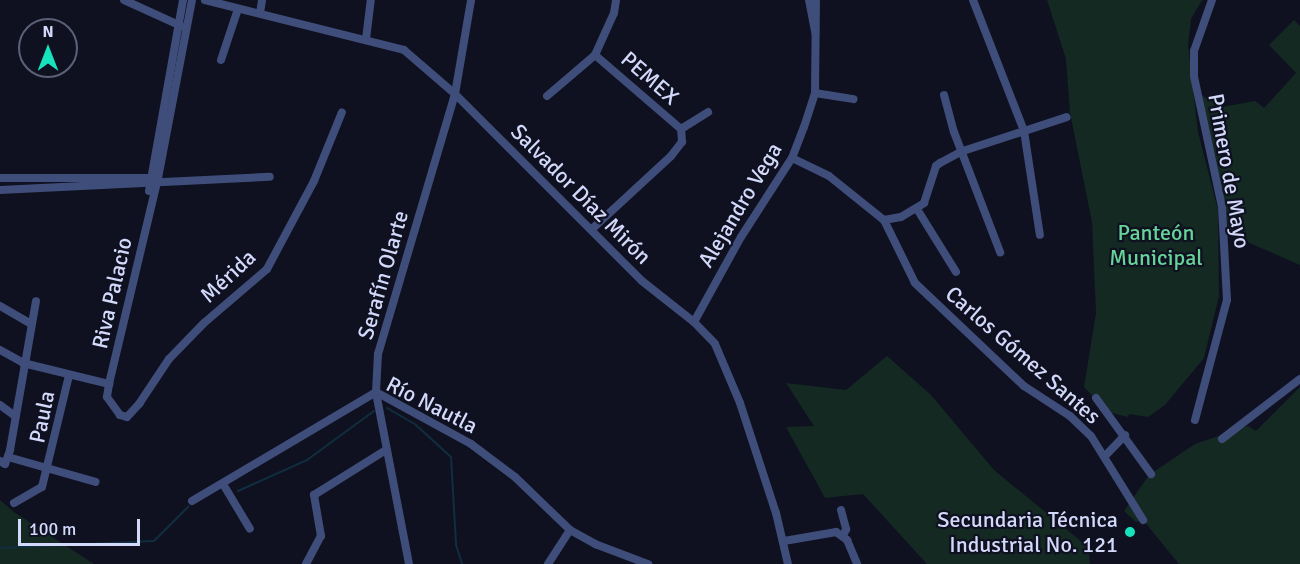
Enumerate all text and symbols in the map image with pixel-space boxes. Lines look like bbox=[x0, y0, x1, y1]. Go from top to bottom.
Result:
north arrow bbox=[18, 18, 78, 78]
text: N bbox=[42, 22, 54, 42]
street label: PEMEX bbox=[616, 46, 684, 110]
street label: Primero de Mayo bbox=[1202, 92, 1256, 250]
street label: Salvador Díaz Mirón bbox=[505, 118, 657, 270]
street label: Alejandro Vega bbox=[692, 138, 788, 272]
street label: Serafín Olarte bbox=[352, 208, 414, 342]
park label: Panteón Municipal bbox=[1109, 219, 1203, 270]
street label: Riva Palacio bbox=[86, 235, 138, 351]
street label: Mérida bbox=[195, 244, 261, 308]
street label: Carlos Gómez Santes bbox=[940, 280, 1106, 430]
street label: Río Nautla bbox=[382, 371, 482, 439]
street label: Paula bbox=[24, 388, 60, 446]
place label: Secundaria Técnica Industrial No. 121 bbox=[937, 506, 1118, 558]
scale bar bbox=[21, 507, 142, 545]
text: 100 m bbox=[29, 518, 76, 540]
marker: Secundaria Técnica Industrial No. 121 bbox=[1123, 525, 1137, 539]

